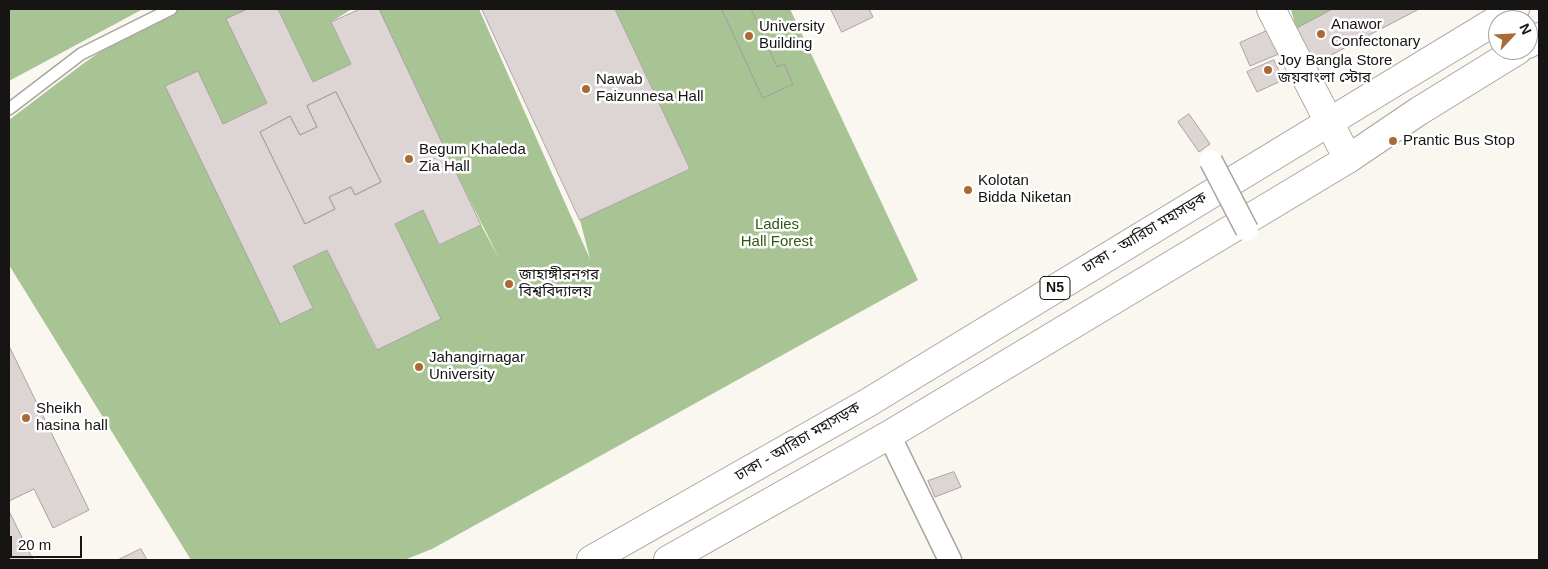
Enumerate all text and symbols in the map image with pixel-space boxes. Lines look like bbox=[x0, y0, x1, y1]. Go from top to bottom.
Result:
north arrow bbox=[1488, 10, 1538, 60]
place label: Anawor Confectonary bbox=[1331, 16, 1420, 51]
place label: University Building bbox=[759, 18, 825, 53]
text: N bbox=[1516, 21, 1535, 37]
marker: Anawor Confectonary bbox=[1315, 28, 1327, 40]
marker: University Building bbox=[743, 30, 755, 42]
place label: Joy Bangla Store জয়বাংলা স্টোর bbox=[1278, 52, 1392, 87]
marker: Joy Bangla Store জয়বাংলা স্টোর bbox=[1262, 64, 1274, 76]
place label: Nawab Faizunnesa Hall bbox=[596, 71, 704, 106]
marker: Nawab Faizunnesa Hall bbox=[580, 83, 592, 95]
place label: Prantic Bus Stop bbox=[1403, 132, 1515, 150]
marker: Prantic Bus Stop bbox=[1387, 135, 1399, 147]
place label: Begum Khaleda Zia Hall bbox=[419, 141, 526, 176]
marker: Begum Khaleda Zia Hall bbox=[403, 153, 415, 165]
place label: Kolotan Bidda Niketan bbox=[978, 172, 1071, 207]
marker: Kolotan Bidda Niketan bbox=[962, 184, 974, 196]
street label: ঢাকা - আরিচা মহাসড়ক bbox=[1080, 189, 1210, 277]
park label: Ladies Hall Forest bbox=[741, 216, 813, 251]
place label: জাহাঙ্গীরনগর বিশ্ববিদ্যালয় bbox=[519, 266, 599, 301]
road number: N5 bbox=[1040, 276, 1070, 300]
marker: জাহাঙ্গীরনগর বিশ্ববিদ্যালয় bbox=[503, 278, 515, 290]
place label: Jahangirnagar University bbox=[429, 349, 525, 384]
marker: Jahangirnagar University bbox=[413, 361, 425, 373]
street label: ঢাকা - আরিচা মহাসড়ক bbox=[732, 399, 864, 485]
place label: Sheikh hasina hall bbox=[36, 400, 108, 435]
marker: Sheikh hasina hall bbox=[20, 412, 32, 424]
scale bar bbox=[12, 526, 85, 558]
text: 20 m bbox=[18, 536, 51, 553]

